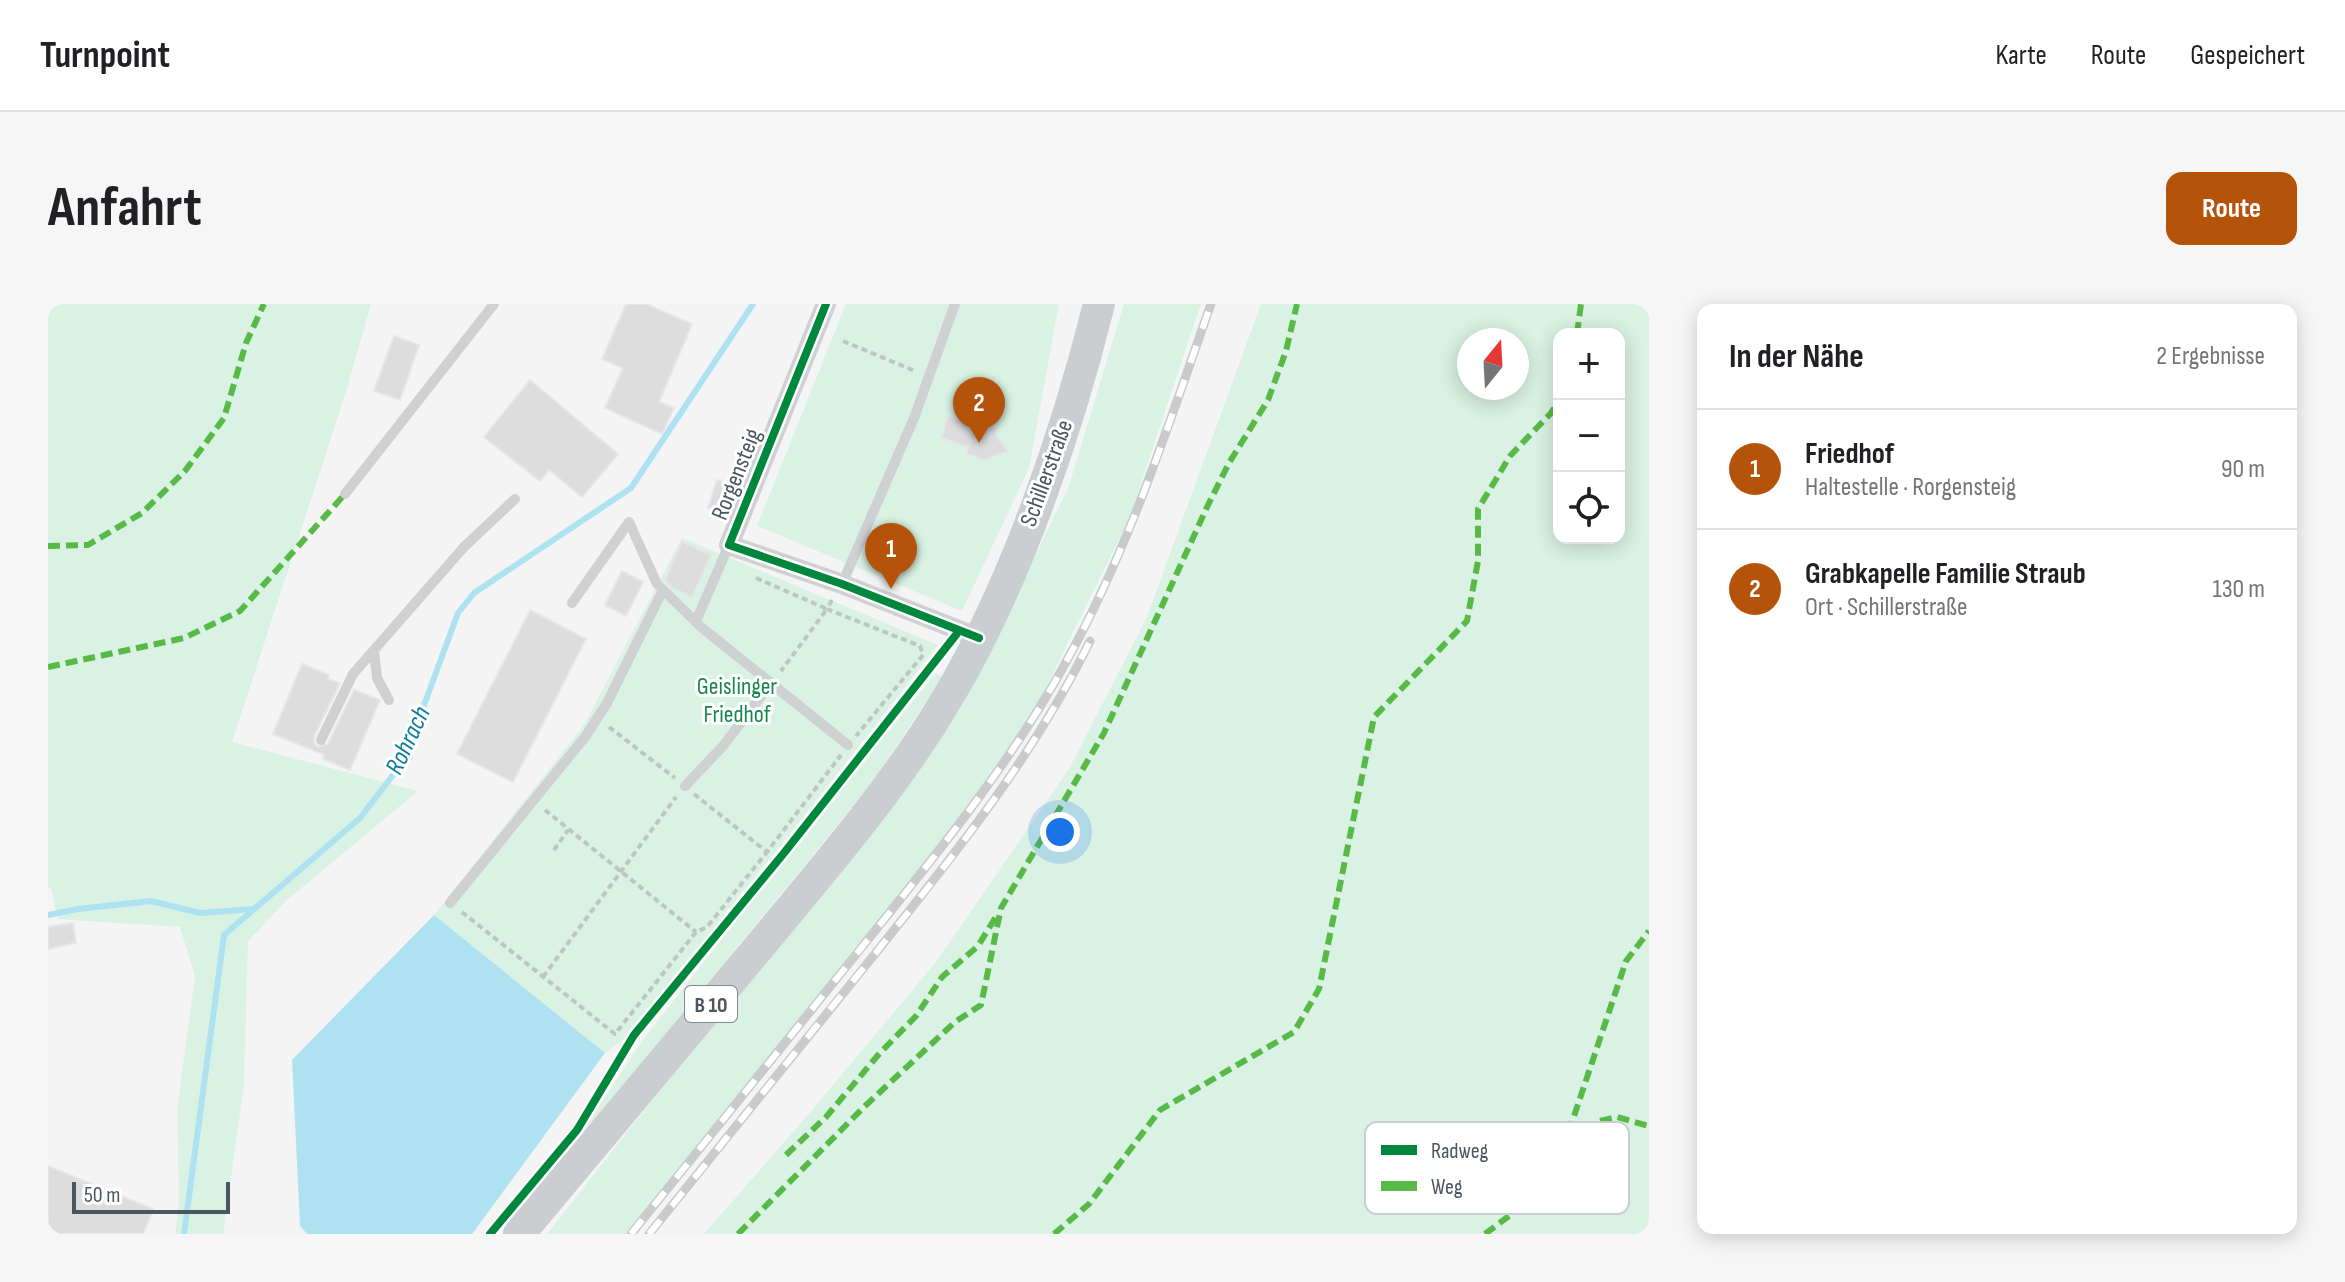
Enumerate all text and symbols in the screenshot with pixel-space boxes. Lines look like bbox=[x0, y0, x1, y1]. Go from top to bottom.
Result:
text: Turnpoint bbox=[40, 33, 170, 78]
text: Karte bbox=[1996, 39, 2047, 72]
text: Route bbox=[2091, 39, 2146, 72]
text: Gespeichert bbox=[2190, 39, 2305, 72]
button: Route bbox=[2166, 172, 2297, 245]
text: Anfahrt bbox=[48, 175, 202, 242]
north arrow bbox=[1457, 328, 1529, 400]
map controls bbox=[1553, 328, 1625, 544]
button: + bbox=[1553, 328, 1625, 400]
text: In der Nähe bbox=[1729, 336, 1864, 377]
text: 2 Ergebnisse bbox=[2156, 341, 2265, 372]
pin: 2 bbox=[953, 377, 1005, 443]
button: − bbox=[1553, 400, 1625, 472]
street label: Schillerstraße bbox=[1014, 416, 1079, 530]
street label: Rorgensteig bbox=[705, 424, 768, 524]
text: Friedhof bbox=[1805, 436, 1894, 472]
text: 1 bbox=[1750, 454, 1760, 485]
text: 90 m bbox=[2221, 454, 2265, 485]
button: locate bbox=[1553, 472, 1625, 544]
text: Haltestelle · Rorgensteig bbox=[1805, 472, 2016, 503]
pin: 1 bbox=[865, 523, 917, 589]
text: Grabkapelle Familie Straub bbox=[1805, 556, 2086, 592]
text: 2 bbox=[1749, 574, 1761, 605]
text: 130 m bbox=[2213, 574, 2265, 605]
text: Ort · Schillerstraße bbox=[1805, 592, 1967, 623]
park label: Geislinger Friedhof bbox=[697, 672, 777, 729]
water label: Rohrach bbox=[379, 702, 438, 780]
your location bbox=[1040, 812, 1080, 852]
road number: B 10 bbox=[685, 986, 737, 1022]
legend bbox=[1365, 1122, 1629, 1214]
text: Radweg bbox=[1431, 1138, 1489, 1165]
text: Weg bbox=[1431, 1174, 1463, 1201]
scale bar bbox=[72, 1178, 230, 1214]
text: 50 m bbox=[84, 1182, 120, 1209]

